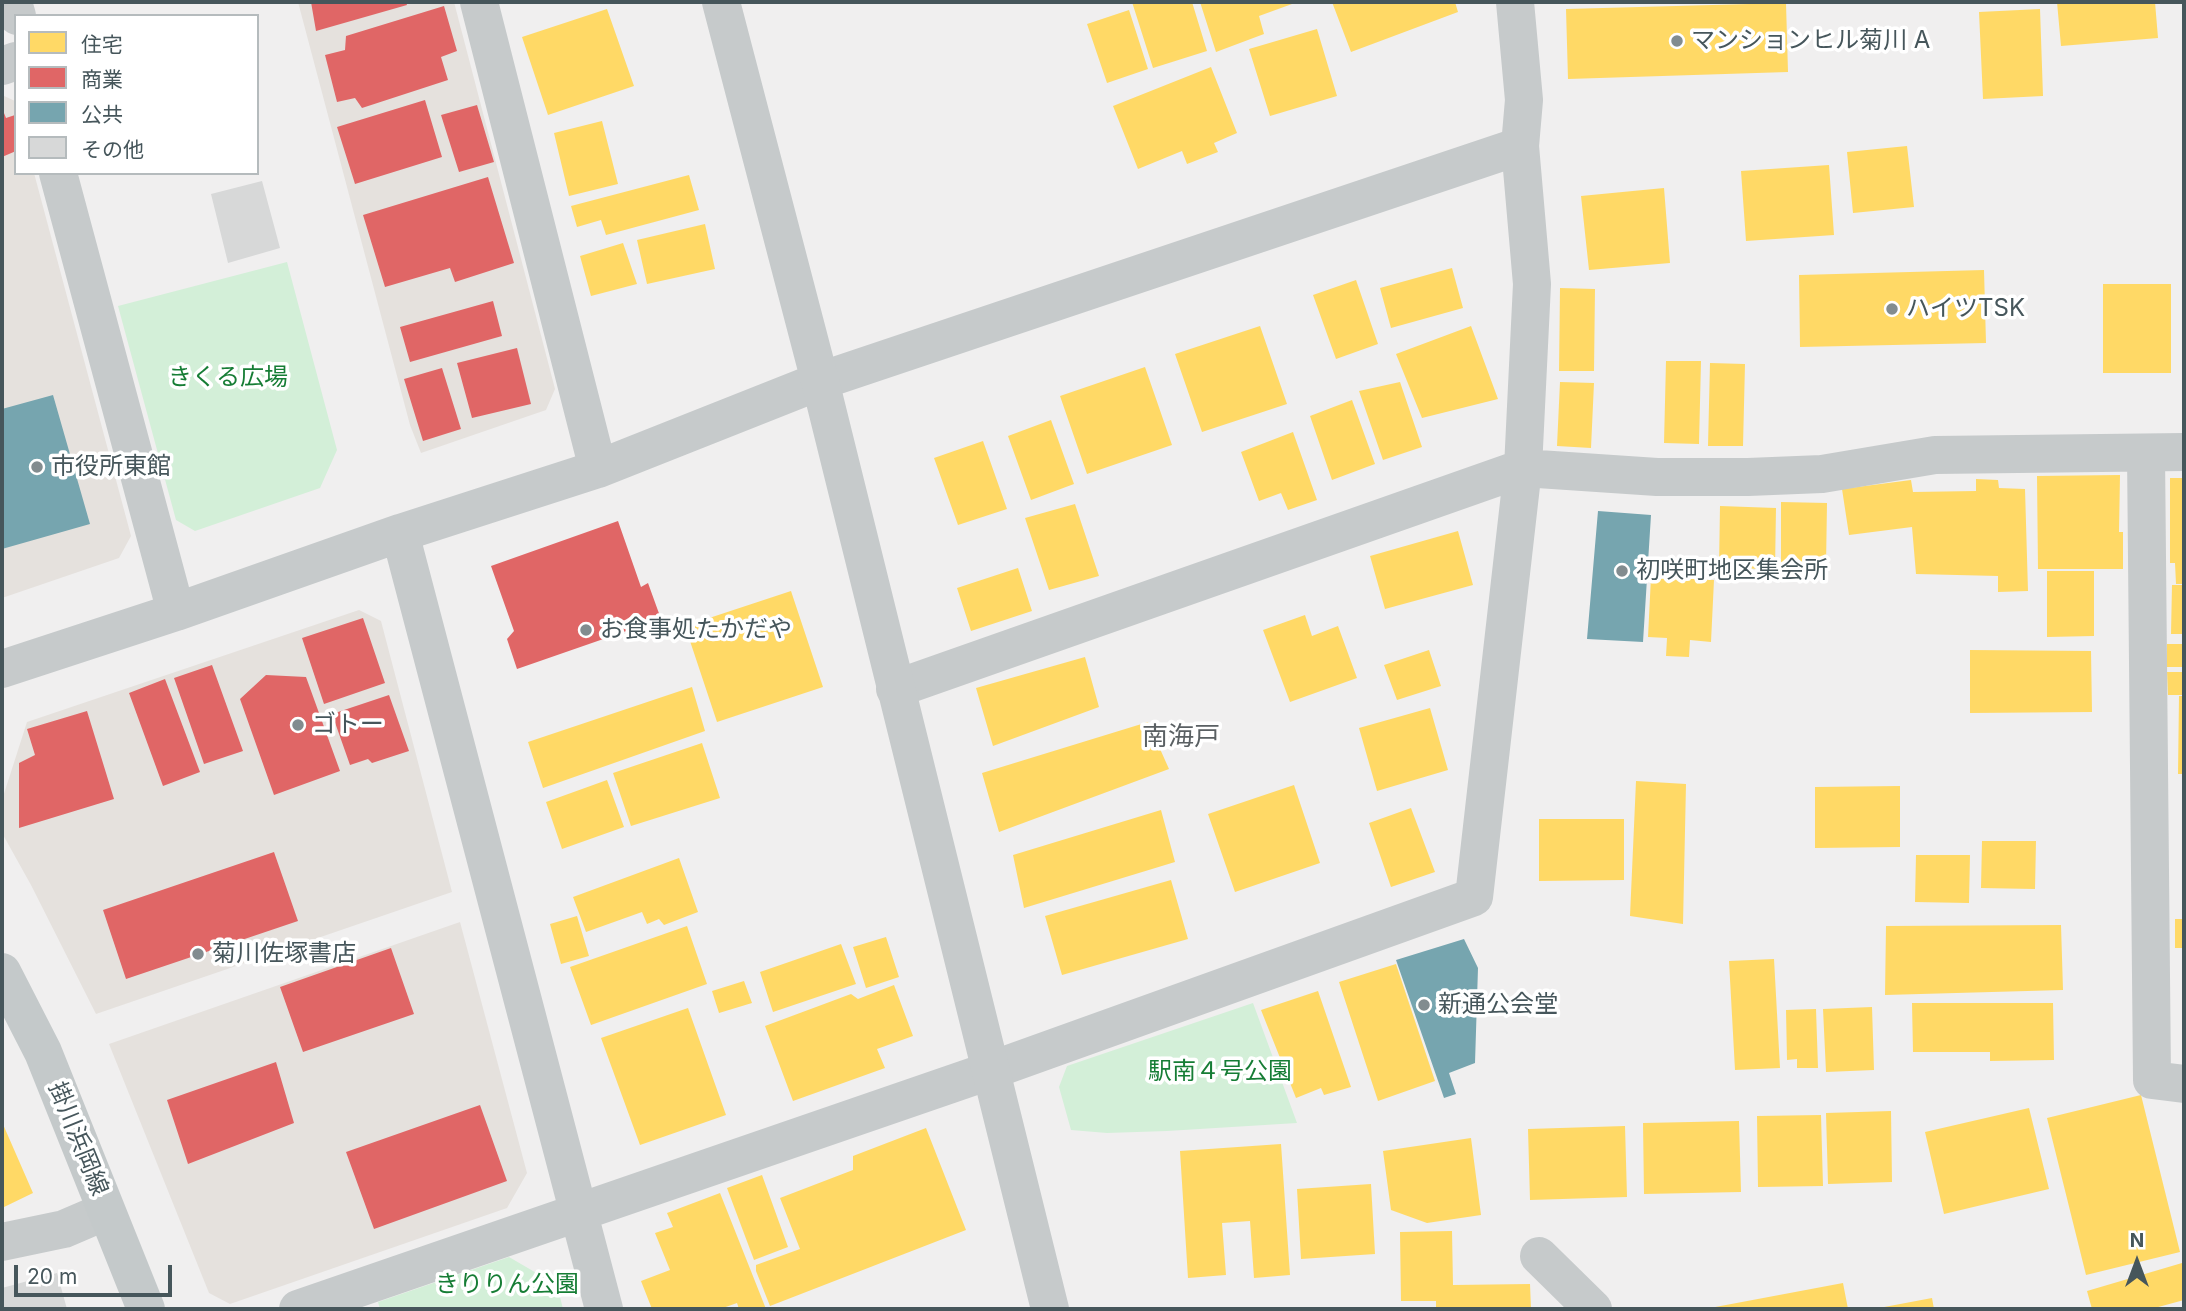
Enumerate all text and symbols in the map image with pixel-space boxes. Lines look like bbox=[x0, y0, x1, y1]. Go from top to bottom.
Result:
legend bbox=[14, 14, 259, 175]
place label: マンションヒル菊川 A bbox=[1691, 27, 1930, 55]
text: 住宅 bbox=[81, 32, 123, 57]
marker: マンションヒル菊川 A bbox=[1669, 33, 1685, 49]
text: 商業 bbox=[81, 67, 123, 92]
text: 公共 bbox=[81, 102, 123, 127]
text: その他 bbox=[81, 137, 144, 162]
place label: ハイツTSK bbox=[1906, 295, 2025, 323]
marker: ハイツTSK bbox=[1884, 301, 1900, 317]
park label: きくる広場 bbox=[168, 364, 288, 392]
place label: 市役所東館 bbox=[51, 453, 171, 481]
marker: 市役所東館 bbox=[29, 459, 45, 475]
place label: 初咲町地区集会所 bbox=[1636, 557, 1828, 585]
marker: 初咲町地区集会所 bbox=[1614, 563, 1630, 579]
place label: お食事処たかだや bbox=[600, 616, 792, 644]
marker: お食事処たかだや bbox=[578, 622, 594, 638]
place label: ゴトー bbox=[312, 711, 384, 739]
marker: ゴトー bbox=[290, 717, 306, 733]
district label: 南海戸 bbox=[1142, 721, 1220, 753]
place label: 菊川佐塚書店 bbox=[212, 940, 356, 968]
marker: 菊川佐塚書店 bbox=[190, 946, 206, 962]
place label: 新通公会堂 bbox=[1438, 991, 1558, 1019]
marker: 新通公会堂 bbox=[1416, 997, 1432, 1013]
park label: 駅南４号公園 bbox=[1148, 1058, 1292, 1086]
street label: 掛川浜岡線 bbox=[42, 1078, 114, 1200]
north arrow bbox=[2102, 1227, 2172, 1297]
text: N bbox=[2130, 1229, 2144, 1252]
scale bar bbox=[18, 1252, 175, 1296]
text: 20 m bbox=[27, 1264, 77, 1289]
park label: きりりん公園 bbox=[435, 1271, 579, 1299]

